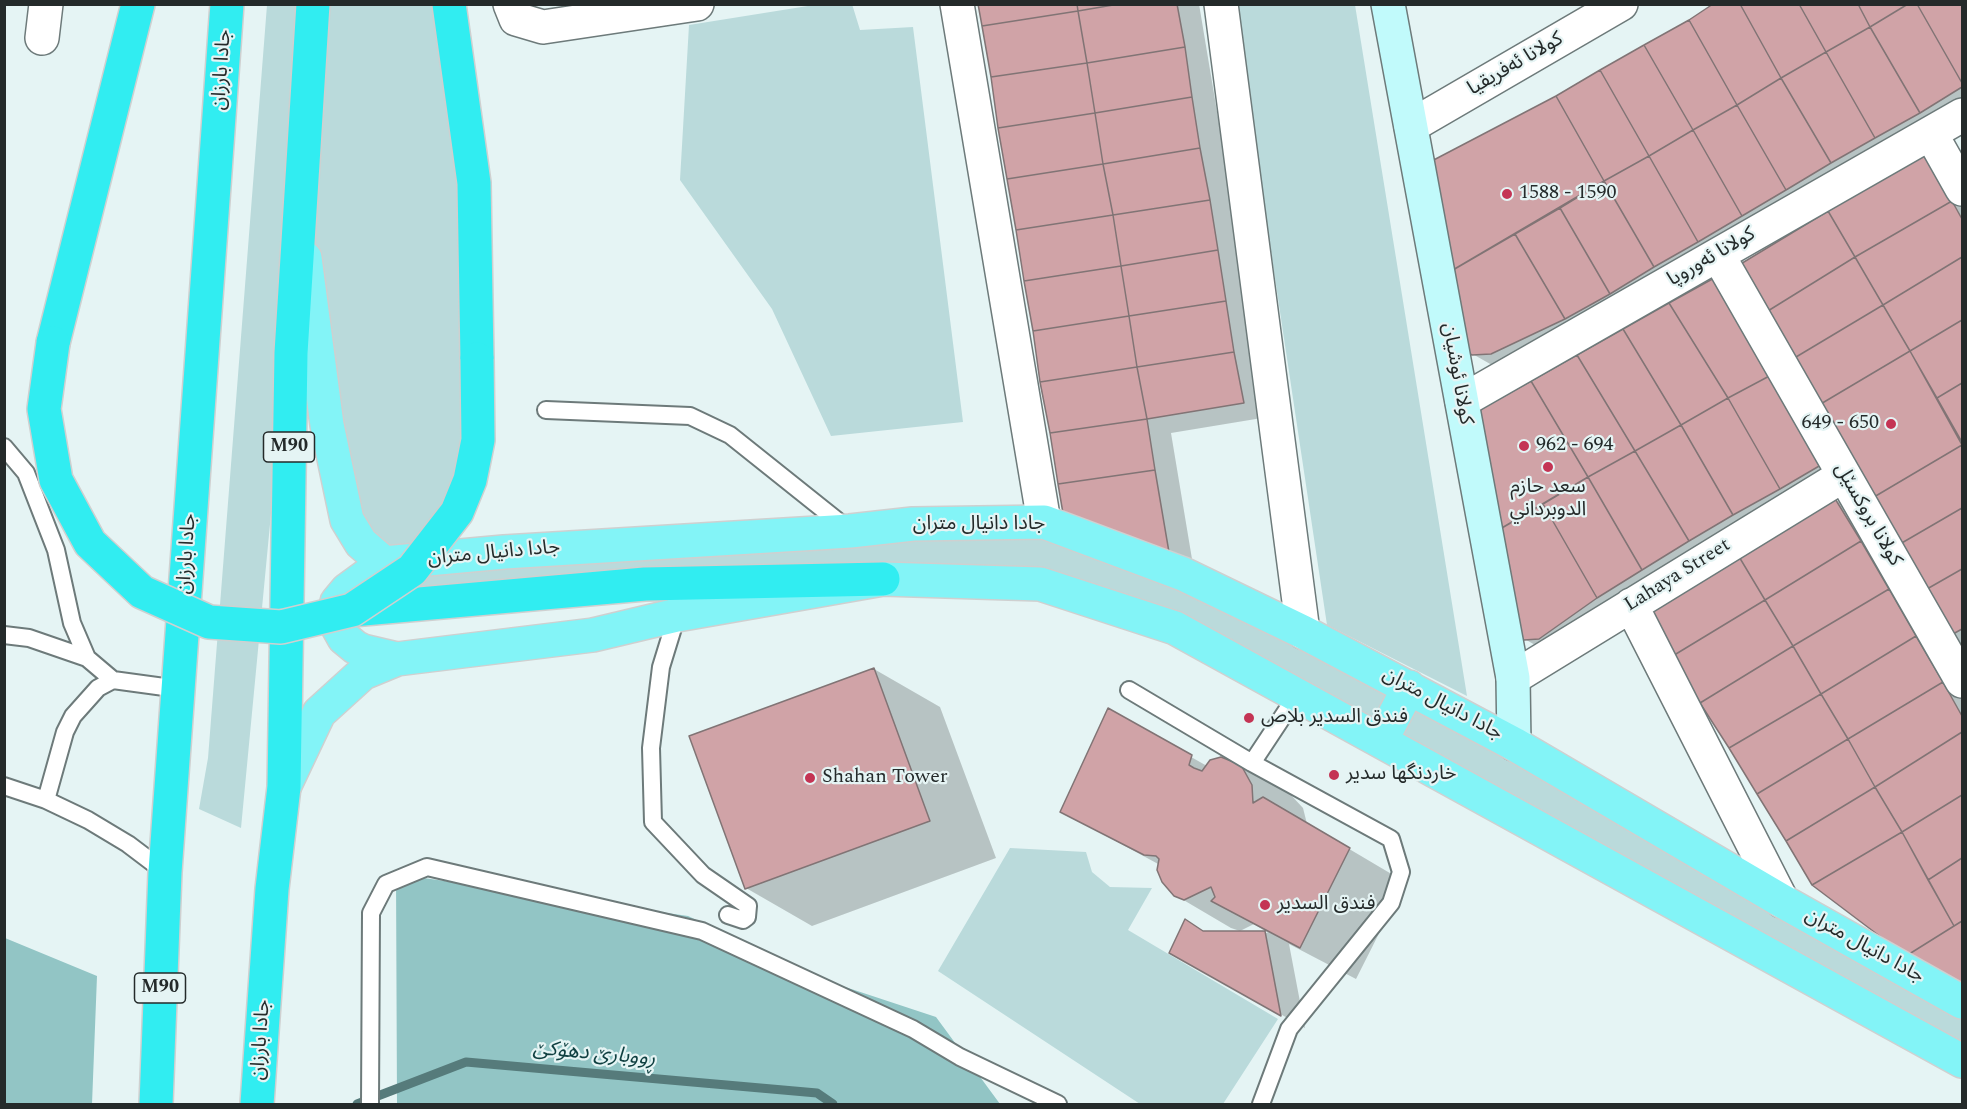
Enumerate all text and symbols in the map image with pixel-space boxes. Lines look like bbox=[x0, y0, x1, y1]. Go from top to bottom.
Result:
street label: كولانا ئه‌فریقیا bbox=[1464, 28, 1568, 102]
street label: جادا بارزان bbox=[208, 29, 238, 111]
place label: 1588 - 1590 bbox=[1519, 182, 1616, 206]
marker: 1588 - 1590 bbox=[1500, 187, 1514, 201]
street label: كولانا ئه‌وروپا bbox=[1664, 223, 1760, 293]
street label: كولانا ئوشيان bbox=[1435, 321, 1477, 427]
place label: 649 - 650 bbox=[1802, 412, 1879, 436]
marker: 649 - 650 bbox=[1884, 417, 1898, 431]
road number: M90 bbox=[264, 432, 314, 462]
place label: 962 - 694 bbox=[1536, 434, 1613, 458]
marker: 962 - 694 bbox=[1517, 439, 1531, 453]
street label: كولانا بروکسێل bbox=[1828, 459, 1906, 571]
marker: سعد حازم الدوبرداني bbox=[1541, 460, 1555, 474]
place label: سعد حازم الدوبرداني bbox=[1510, 476, 1586, 523]
street label: جادا بارزان bbox=[173, 513, 203, 595]
street label: جادا دانيال متران bbox=[913, 513, 1045, 537]
street label: Lahaya Street bbox=[1621, 534, 1735, 618]
street label: جادا دانيال متران bbox=[427, 536, 561, 572]
street label: جادا دانيال متران bbox=[1378, 663, 1506, 747]
place label: فندق السدير بلاص bbox=[1261, 706, 1408, 730]
marker: فندق السدير بلاص bbox=[1242, 711, 1256, 725]
place label: خاردنگها سدير bbox=[1346, 763, 1457, 787]
place label: Shahan Tower bbox=[822, 766, 948, 790]
marker: خاردنگها سدير bbox=[1327, 768, 1341, 782]
marker: Shahan Tower bbox=[803, 771, 817, 785]
place label: فندق السدير bbox=[1277, 893, 1375, 917]
marker: فندق السدير bbox=[1258, 898, 1272, 912]
street label: جادا دانيال متران bbox=[1800, 904, 1928, 990]
road number: M90 bbox=[134, 973, 186, 1003]
street label: جادا بارزان bbox=[247, 999, 277, 1081]
water label: ڕووبارێ دهۆكێ bbox=[532, 1037, 656, 1073]

